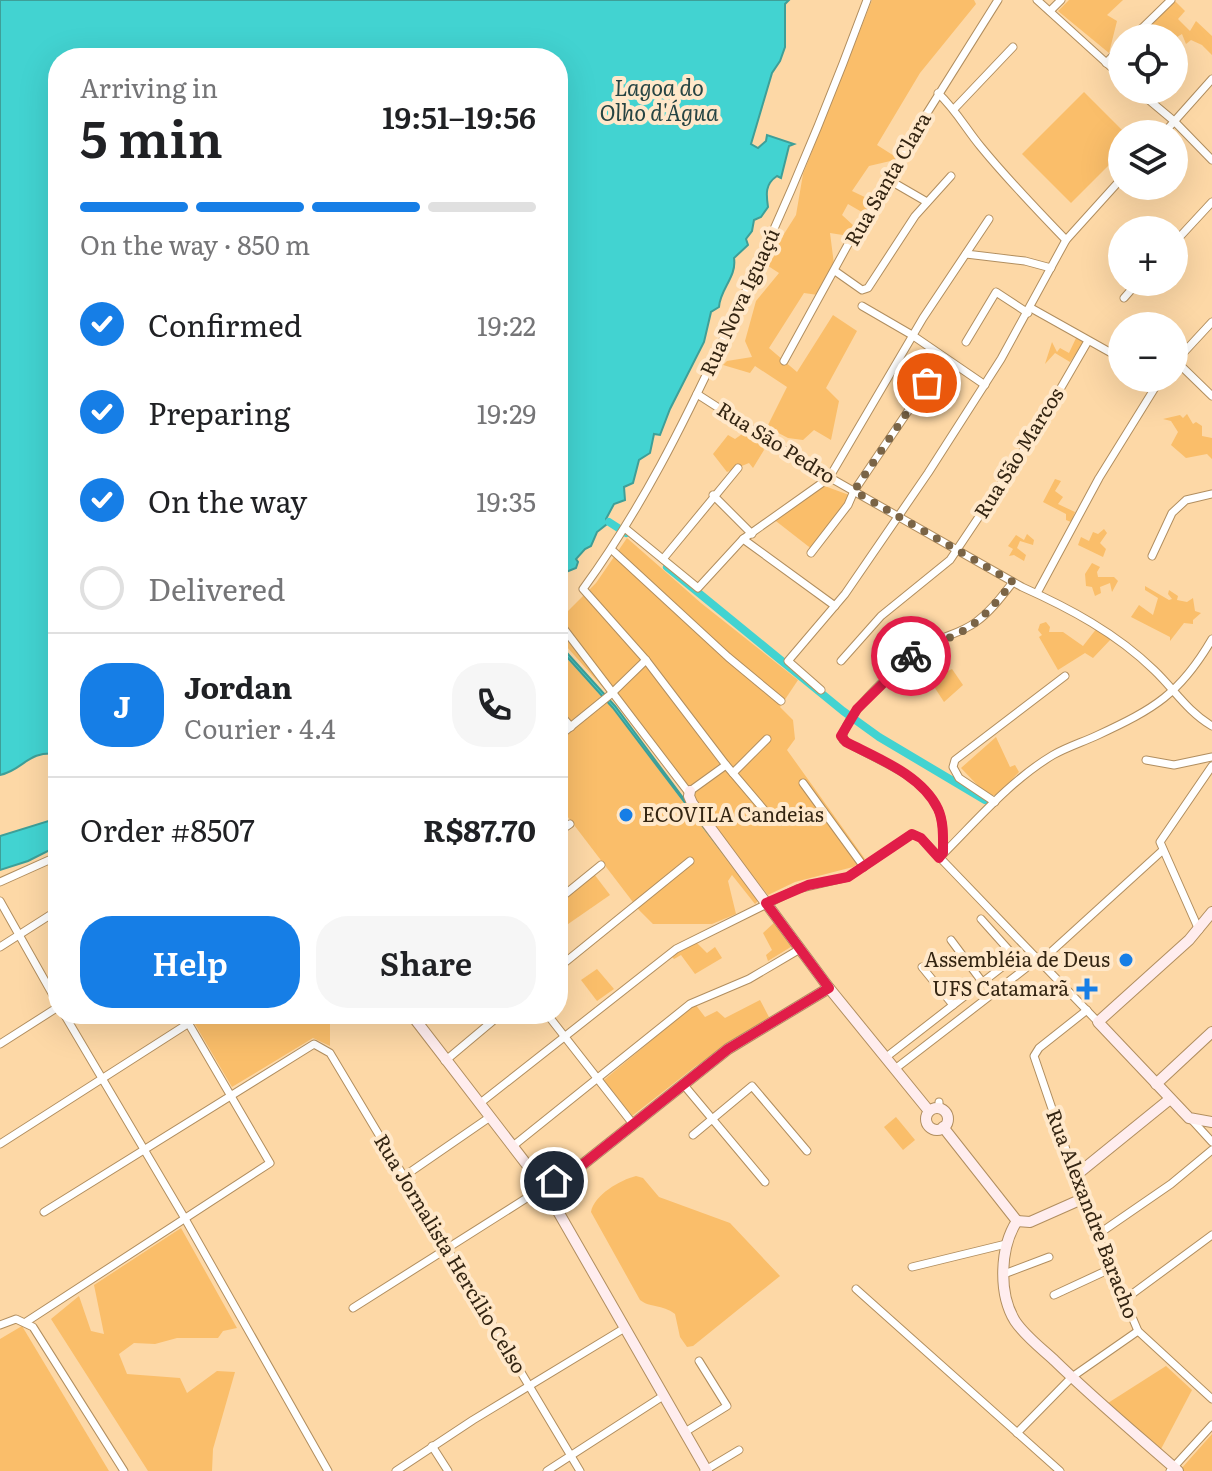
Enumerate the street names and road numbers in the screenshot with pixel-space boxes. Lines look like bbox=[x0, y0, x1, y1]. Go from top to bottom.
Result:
street label: Rua Santa Clara bbox=[836, 105, 937, 250]
street label: Rua Nova Iguaçú bbox=[691, 222, 786, 380]
street label: Rua São Marcos bbox=[965, 381, 1070, 523]
street label: Rua São Pedro bbox=[712, 393, 842, 490]
street label: Rua Alexandre Baracho bbox=[1040, 1104, 1148, 1322]
street label: Rua Jornalista Hercílio Celso bbox=[368, 1128, 535, 1378]

